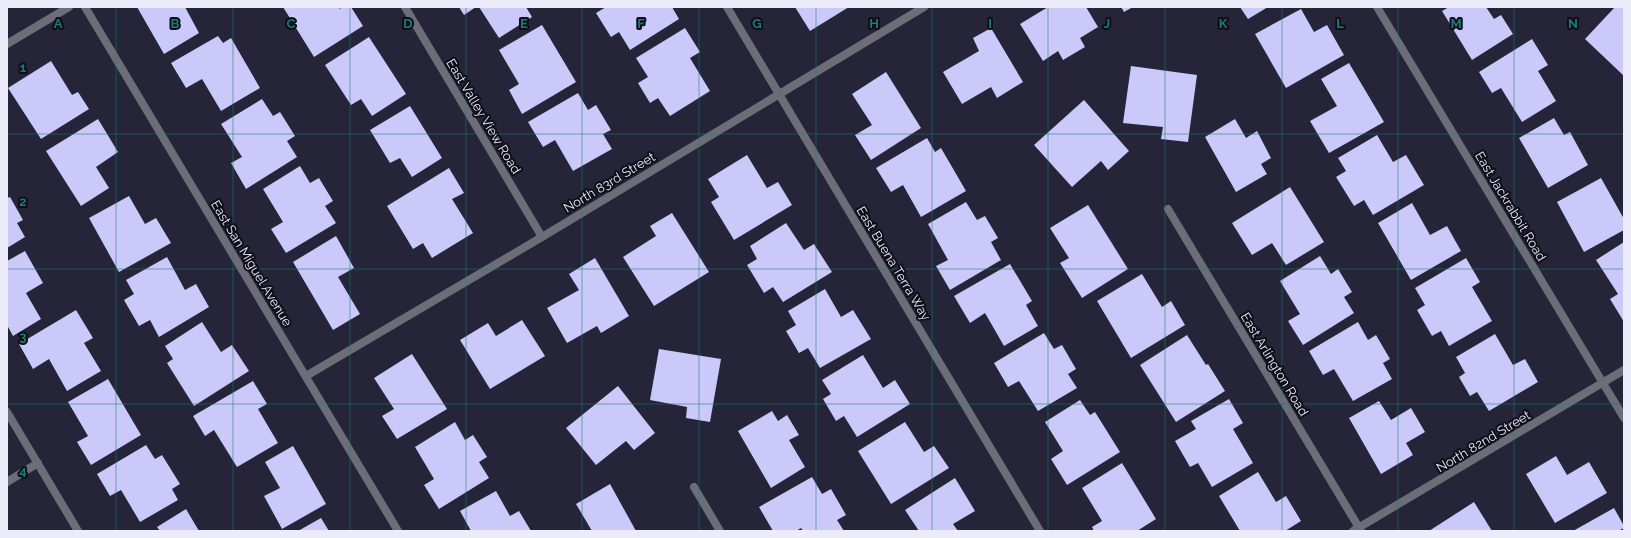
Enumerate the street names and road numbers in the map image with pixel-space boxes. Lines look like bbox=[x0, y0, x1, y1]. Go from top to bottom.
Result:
street label: East Valley View Road bbox=[443, 56, 524, 177]
street label: North 83rd Street bbox=[561, 149, 658, 216]
street label: East Jackrabbit Road bbox=[1472, 149, 1549, 264]
street label: East San Miguel Avenue bbox=[208, 198, 295, 329]
street label: East Buena Terra Way bbox=[854, 203, 934, 323]
street label: East Arlington Road bbox=[1238, 310, 1311, 419]
street label: North 82nd Street bbox=[1434, 407, 1534, 475]

